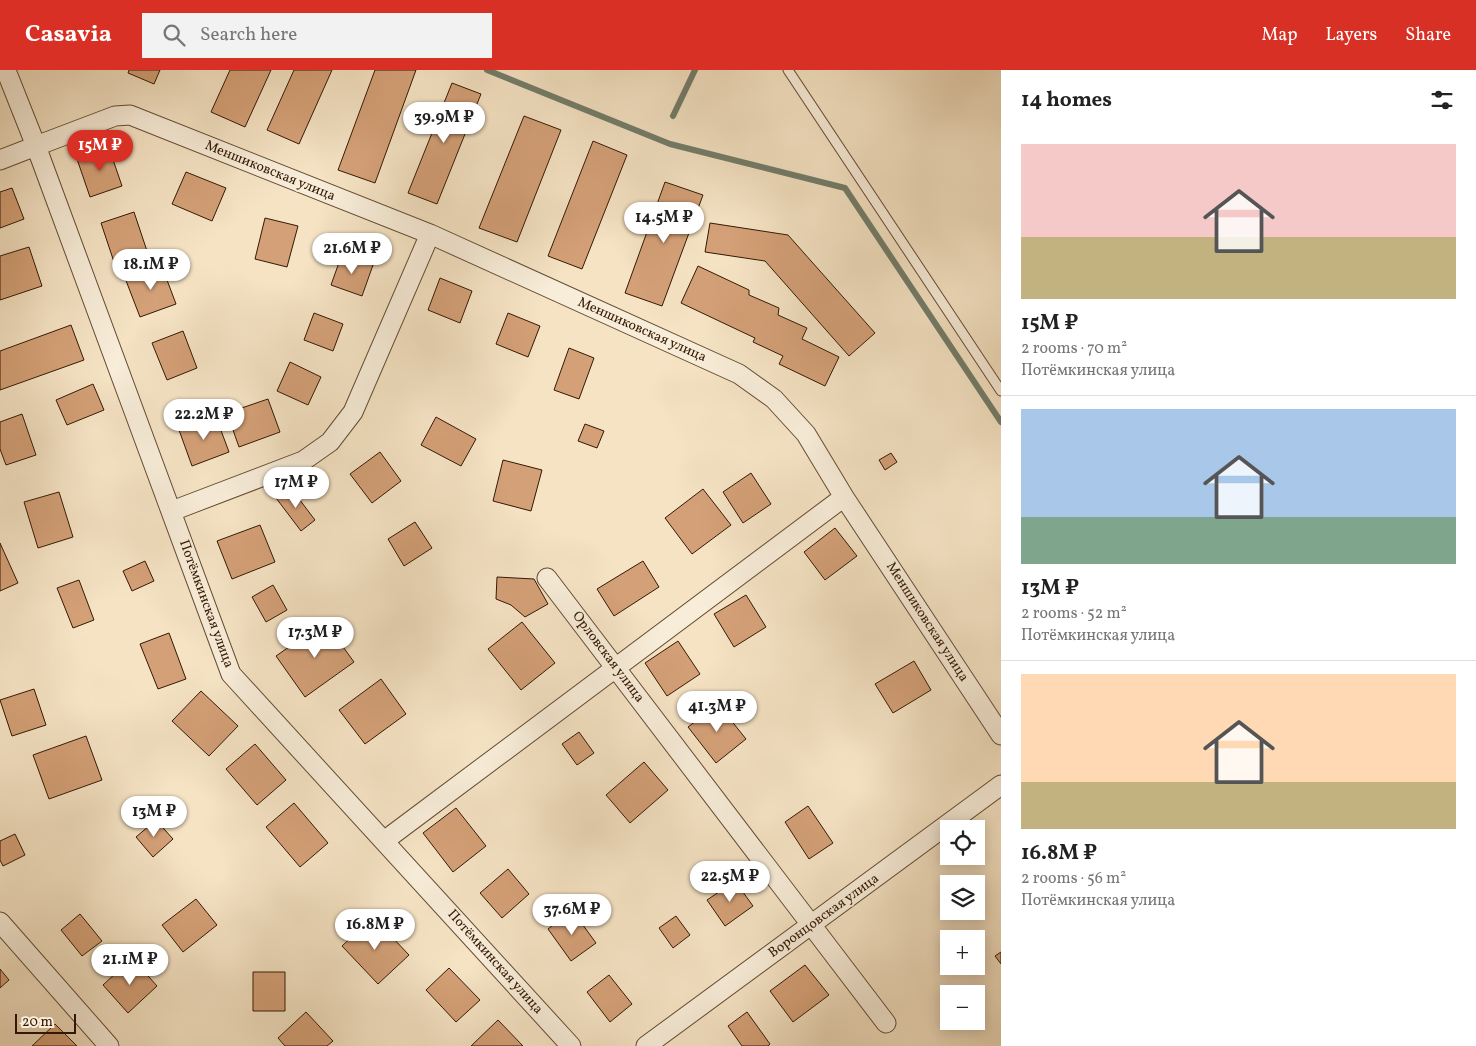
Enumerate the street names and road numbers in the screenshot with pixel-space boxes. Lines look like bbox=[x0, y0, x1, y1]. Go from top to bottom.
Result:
street label: Меншиковская улица bbox=[202, 136, 338, 206]
street label: Меншиковская улица bbox=[575, 293, 709, 367]
street label: Потёмкинская улица bbox=[174, 537, 238, 671]
street label: Меншиковская улица bbox=[881, 558, 973, 686]
street label: Орловская улица bbox=[567, 607, 649, 707]
street label: Воронцовская улица bbox=[765, 869, 883, 963]
street label: Потёмкинская улица bbox=[443, 906, 547, 1018]

